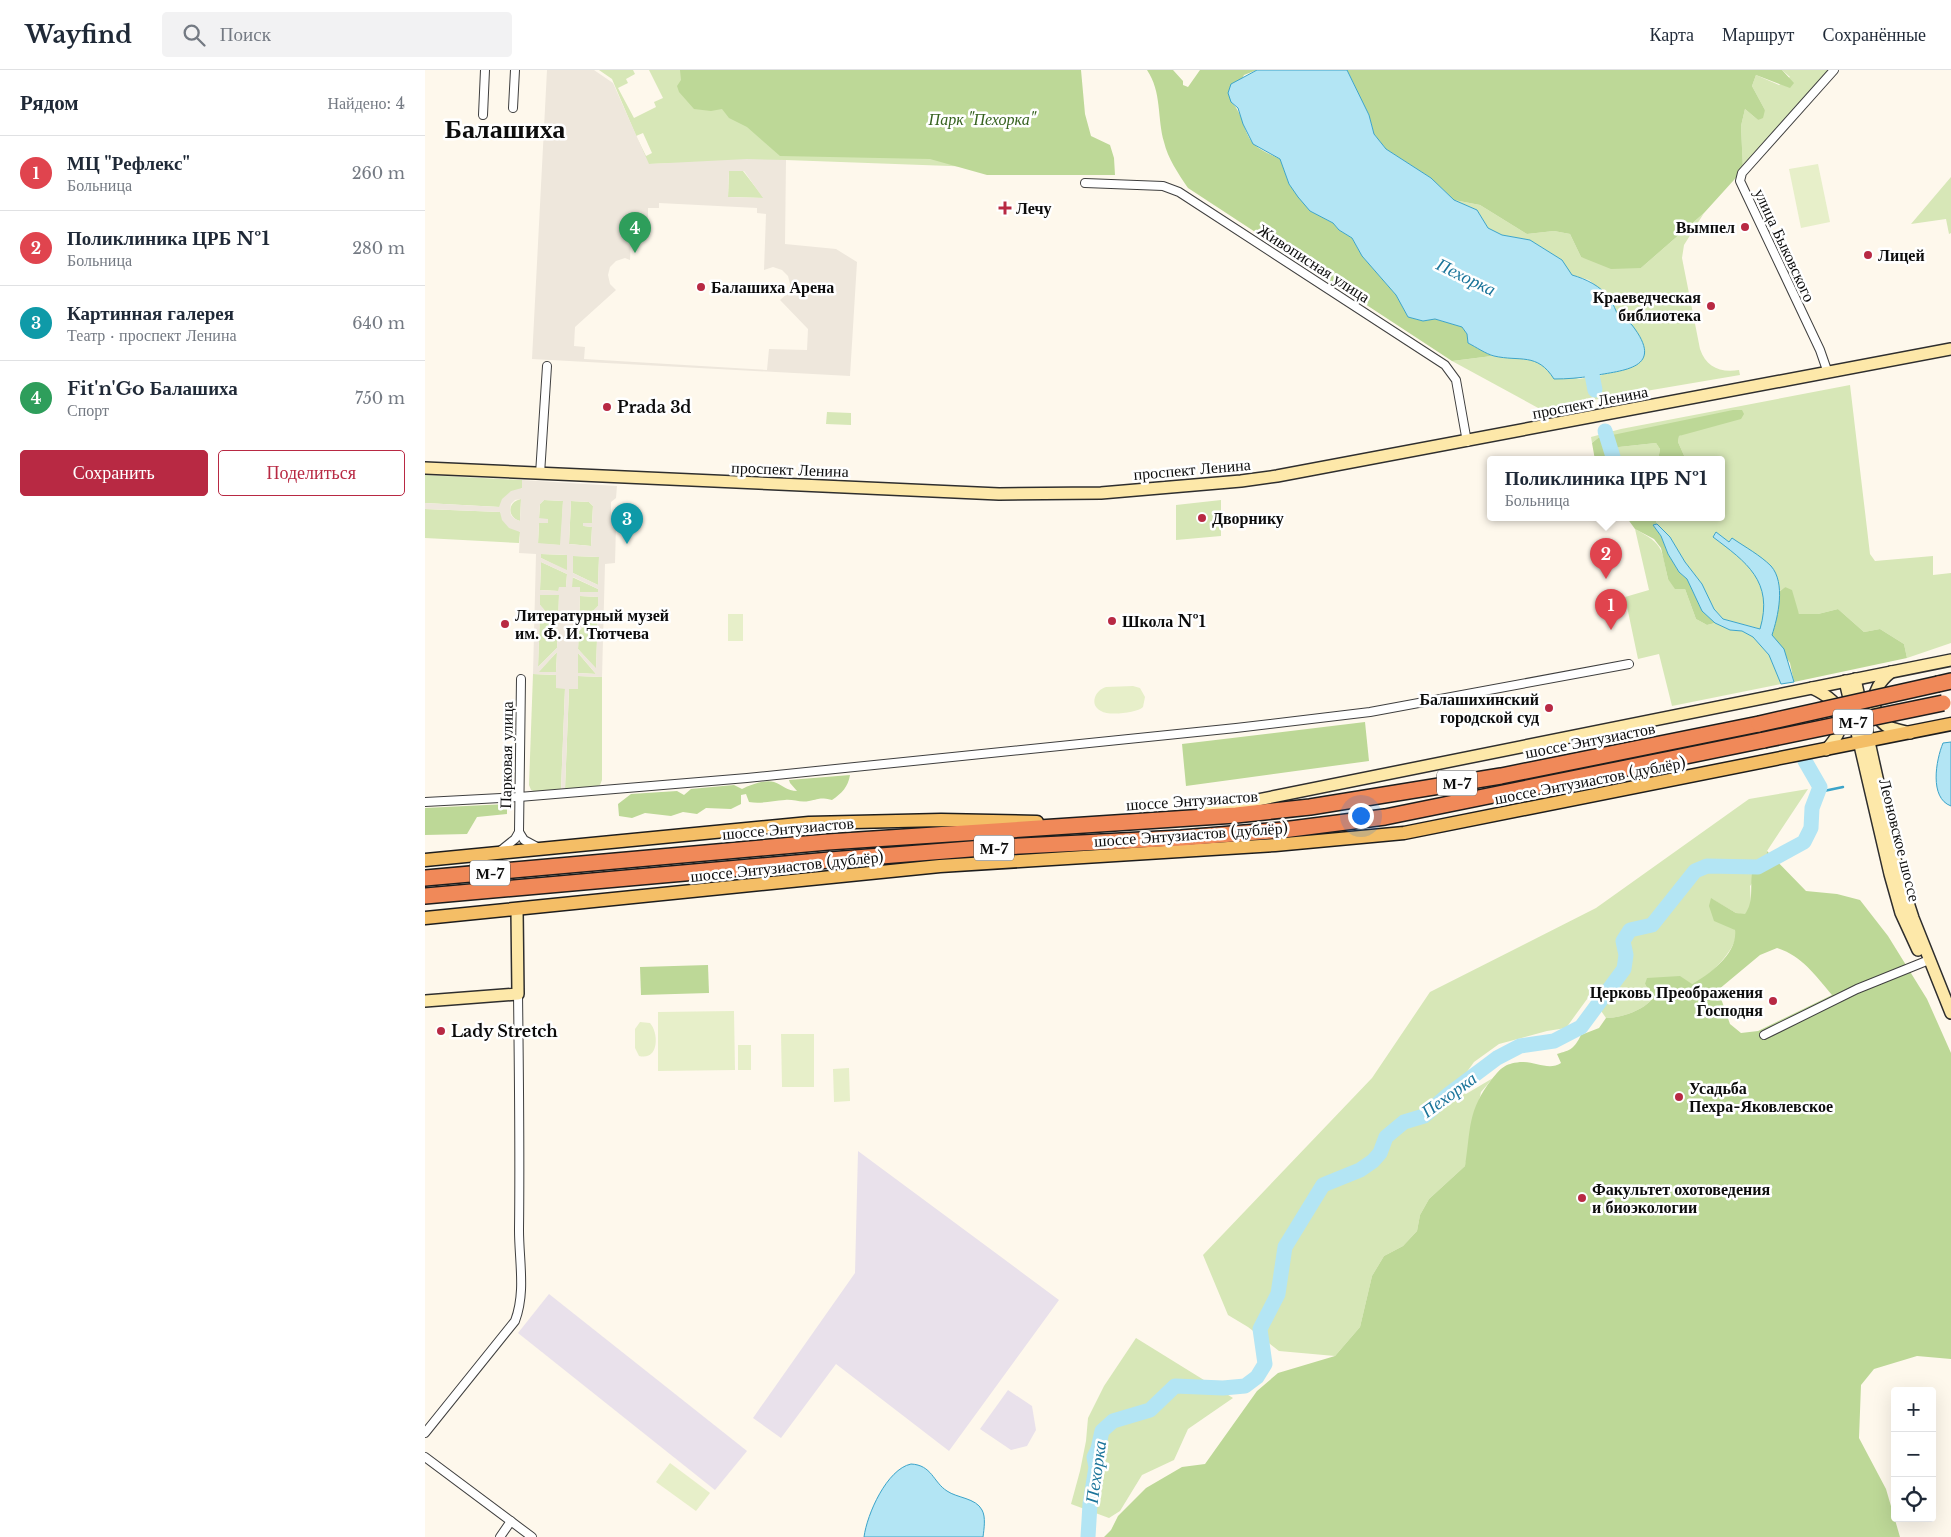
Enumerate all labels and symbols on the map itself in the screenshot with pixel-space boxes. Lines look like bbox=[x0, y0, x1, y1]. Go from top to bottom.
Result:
park label: Парк "Пехорка" bbox=[928, 109, 1037, 129]
district label: Балашиха bbox=[445, 113, 565, 145]
street label: улица Быковского bbox=[1750, 185, 1820, 305]
place label: Лечу bbox=[1016, 198, 1052, 218]
marker: Лечу bbox=[998, 201, 1012, 215]
pin: 4 bbox=[619, 212, 651, 253]
place label: Вымпел bbox=[1676, 217, 1735, 237]
street label: Живописная улица bbox=[1254, 219, 1374, 307]
marker: Вымпел bbox=[1739, 221, 1751, 233]
place label: Лицей bbox=[1878, 245, 1925, 265]
marker: Лицей bbox=[1862, 249, 1874, 261]
water label: Пехорка bbox=[1432, 253, 1499, 301]
place label: Балашиха Арена bbox=[711, 277, 834, 297]
marker: Балашиха Арена bbox=[695, 281, 707, 293]
place label: Краеведческая библиотека bbox=[1593, 287, 1701, 325]
marker: Краеведческая библиотека bbox=[1705, 300, 1717, 312]
street label: проспект Ленина bbox=[1530, 381, 1650, 423]
place label: Prada 3d bbox=[617, 397, 691, 417]
marker: Prada 3d bbox=[601, 401, 613, 413]
street label: проспект Ленина bbox=[1133, 454, 1251, 484]
street label: проспект Ленина bbox=[731, 457, 849, 481]
pin: 3 bbox=[611, 503, 643, 544]
place label: Дворнику bbox=[1212, 508, 1284, 528]
marker: Дворнику bbox=[1196, 512, 1208, 524]
pin: 2 bbox=[1590, 538, 1622, 579]
pin: 1 bbox=[1595, 589, 1627, 630]
place label: Литературный музей им. Ф. И. Тютчева bbox=[515, 605, 669, 643]
place label: Школа №1 bbox=[1122, 611, 1206, 631]
marker: Школа №1 bbox=[1106, 615, 1118, 627]
marker: Литературный музей им. Ф. И. Тютчева bbox=[499, 618, 511, 630]
place label: Балашихинский городской суд bbox=[1419, 689, 1539, 727]
street label: Парковая улица bbox=[495, 701, 517, 809]
marker: Балашихинский городской суд bbox=[1543, 702, 1555, 714]
road number: М-7 bbox=[1833, 710, 1873, 734]
street label: шоссе Энтузиастов bbox=[1523, 717, 1657, 762]
street label: шоссе Энтузиастов (дублёр) bbox=[1493, 752, 1687, 808]
road number: М-7 bbox=[1437, 770, 1477, 796]
street label: Леоновское шоссе bbox=[1875, 776, 1925, 904]
street label: шоссе Энтузиастов bbox=[1125, 785, 1259, 815]
your location bbox=[1348, 803, 1374, 829]
street label: шоссе Энтузиастов bbox=[721, 812, 855, 844]
street label: шоссе Энтузиастов (дублёр) bbox=[1093, 817, 1289, 851]
road number: М-7 bbox=[974, 836, 1014, 860]
street label: шоссе Энтузиастов (дублёр) bbox=[689, 846, 885, 886]
road number: М-7 bbox=[470, 860, 510, 886]
place label: Церковь Преображения Господня bbox=[1590, 982, 1763, 1020]
marker: Церковь Преображения Господня bbox=[1767, 995, 1779, 1007]
place label: Lady Stretch bbox=[451, 1021, 558, 1041]
marker: Lady Stretch bbox=[435, 1025, 447, 1037]
water label: Пехорка bbox=[1416, 1068, 1481, 1123]
place label: Усадьба Пехра-Яковлевское bbox=[1689, 1078, 1833, 1116]
marker: Усадьба Пехра-Яковлевское bbox=[1673, 1091, 1685, 1103]
place label: Факультет охотоведения и биоэкологии bbox=[1592, 1179, 1770, 1217]
marker: Факультет охотоведения и биоэкологии bbox=[1576, 1192, 1588, 1204]
water label: Пехорка bbox=[1081, 1439, 1111, 1506]

